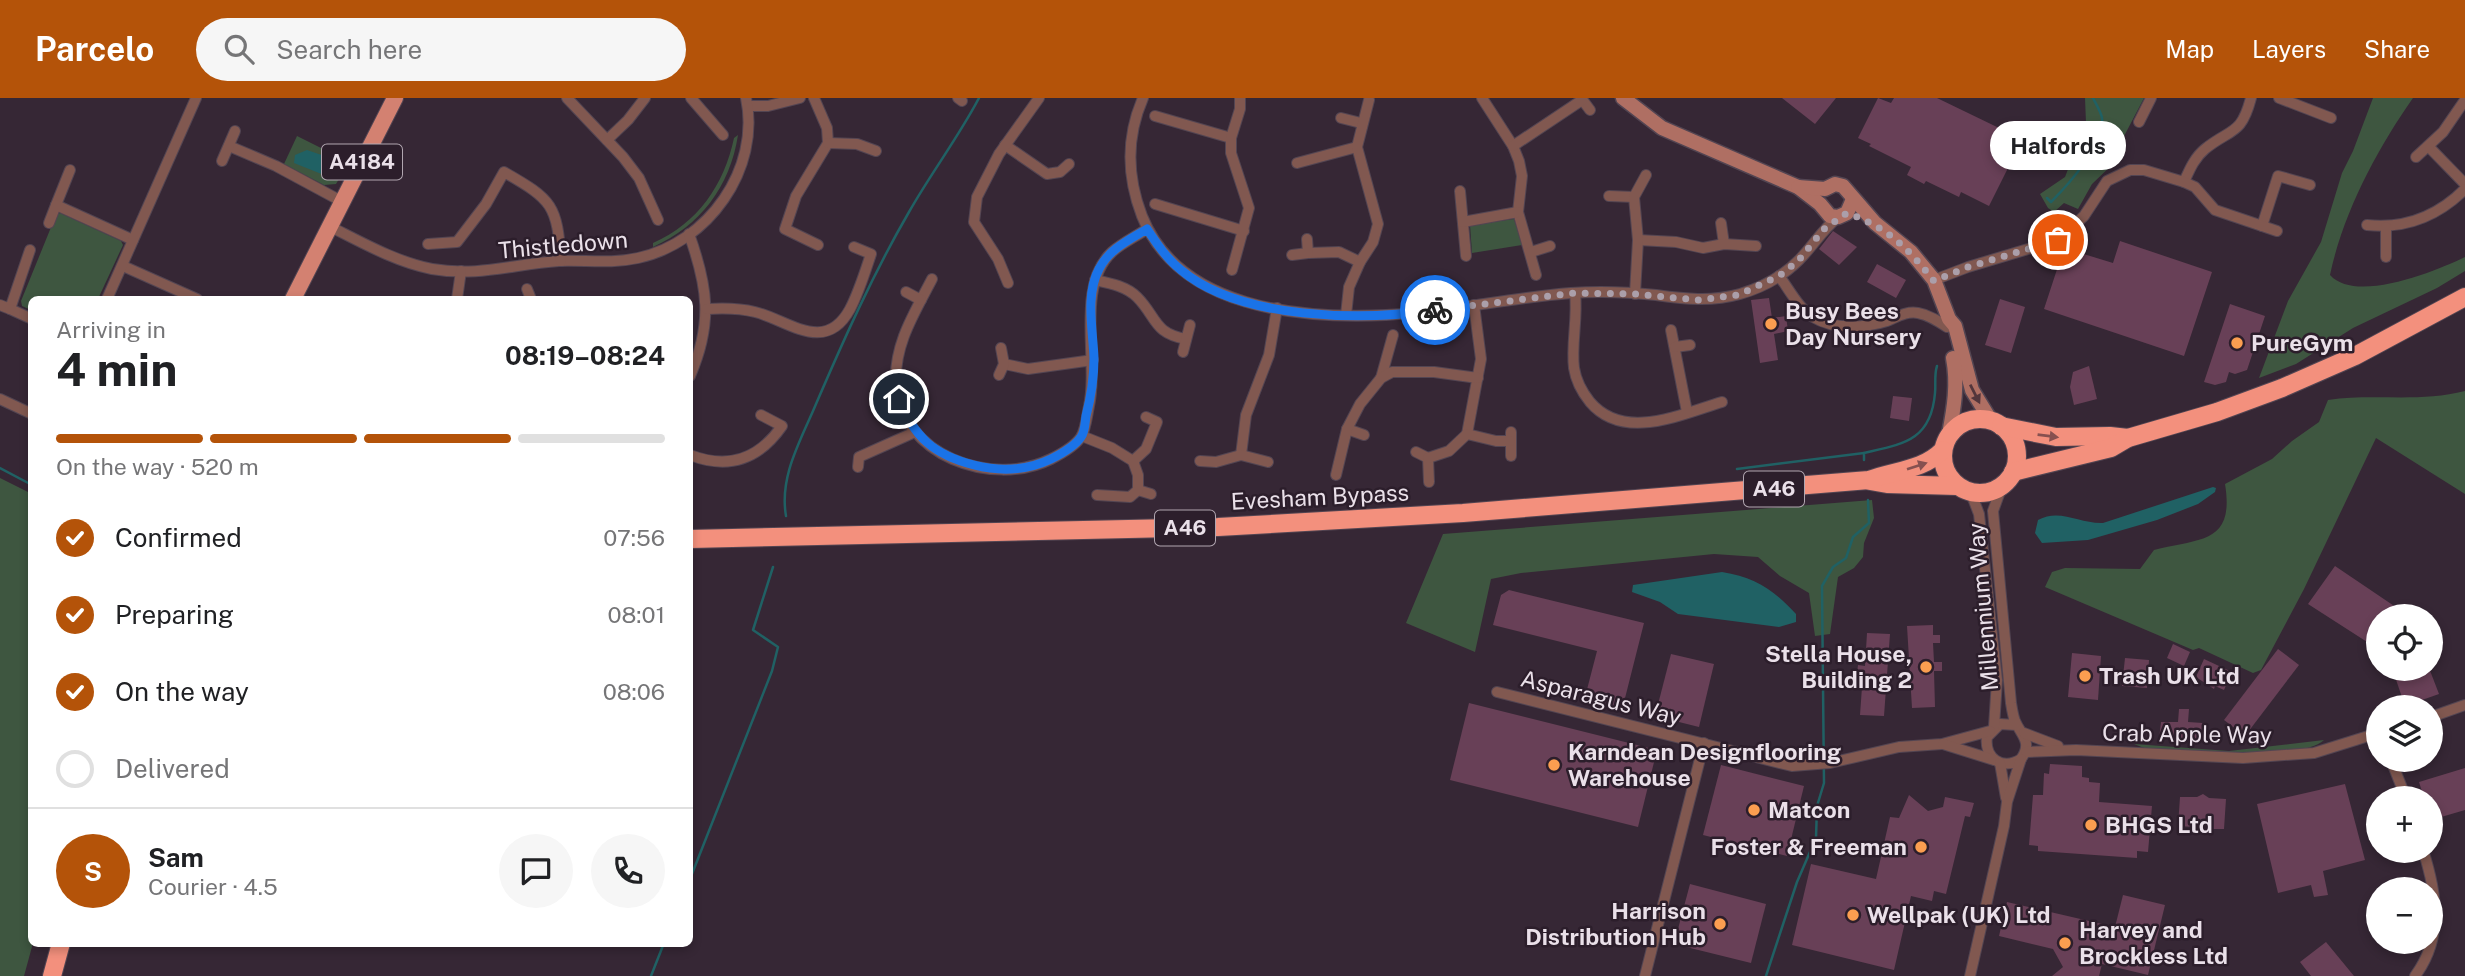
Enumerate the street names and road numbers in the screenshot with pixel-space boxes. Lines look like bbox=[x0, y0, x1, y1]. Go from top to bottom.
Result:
road number: A4184 bbox=[322, 144, 402, 180]
street label: Thistledown bbox=[497, 225, 629, 264]
road number: A46 bbox=[1744, 472, 1804, 506]
street label: Evesham Bypass bbox=[1230, 478, 1410, 515]
road number: A46 bbox=[1155, 510, 1215, 546]
street label: Millennium Way bbox=[1962, 522, 2003, 692]
street label: Asparagus Way bbox=[1518, 664, 1684, 731]
street label: Crab Apple Way bbox=[2102, 719, 2272, 748]

